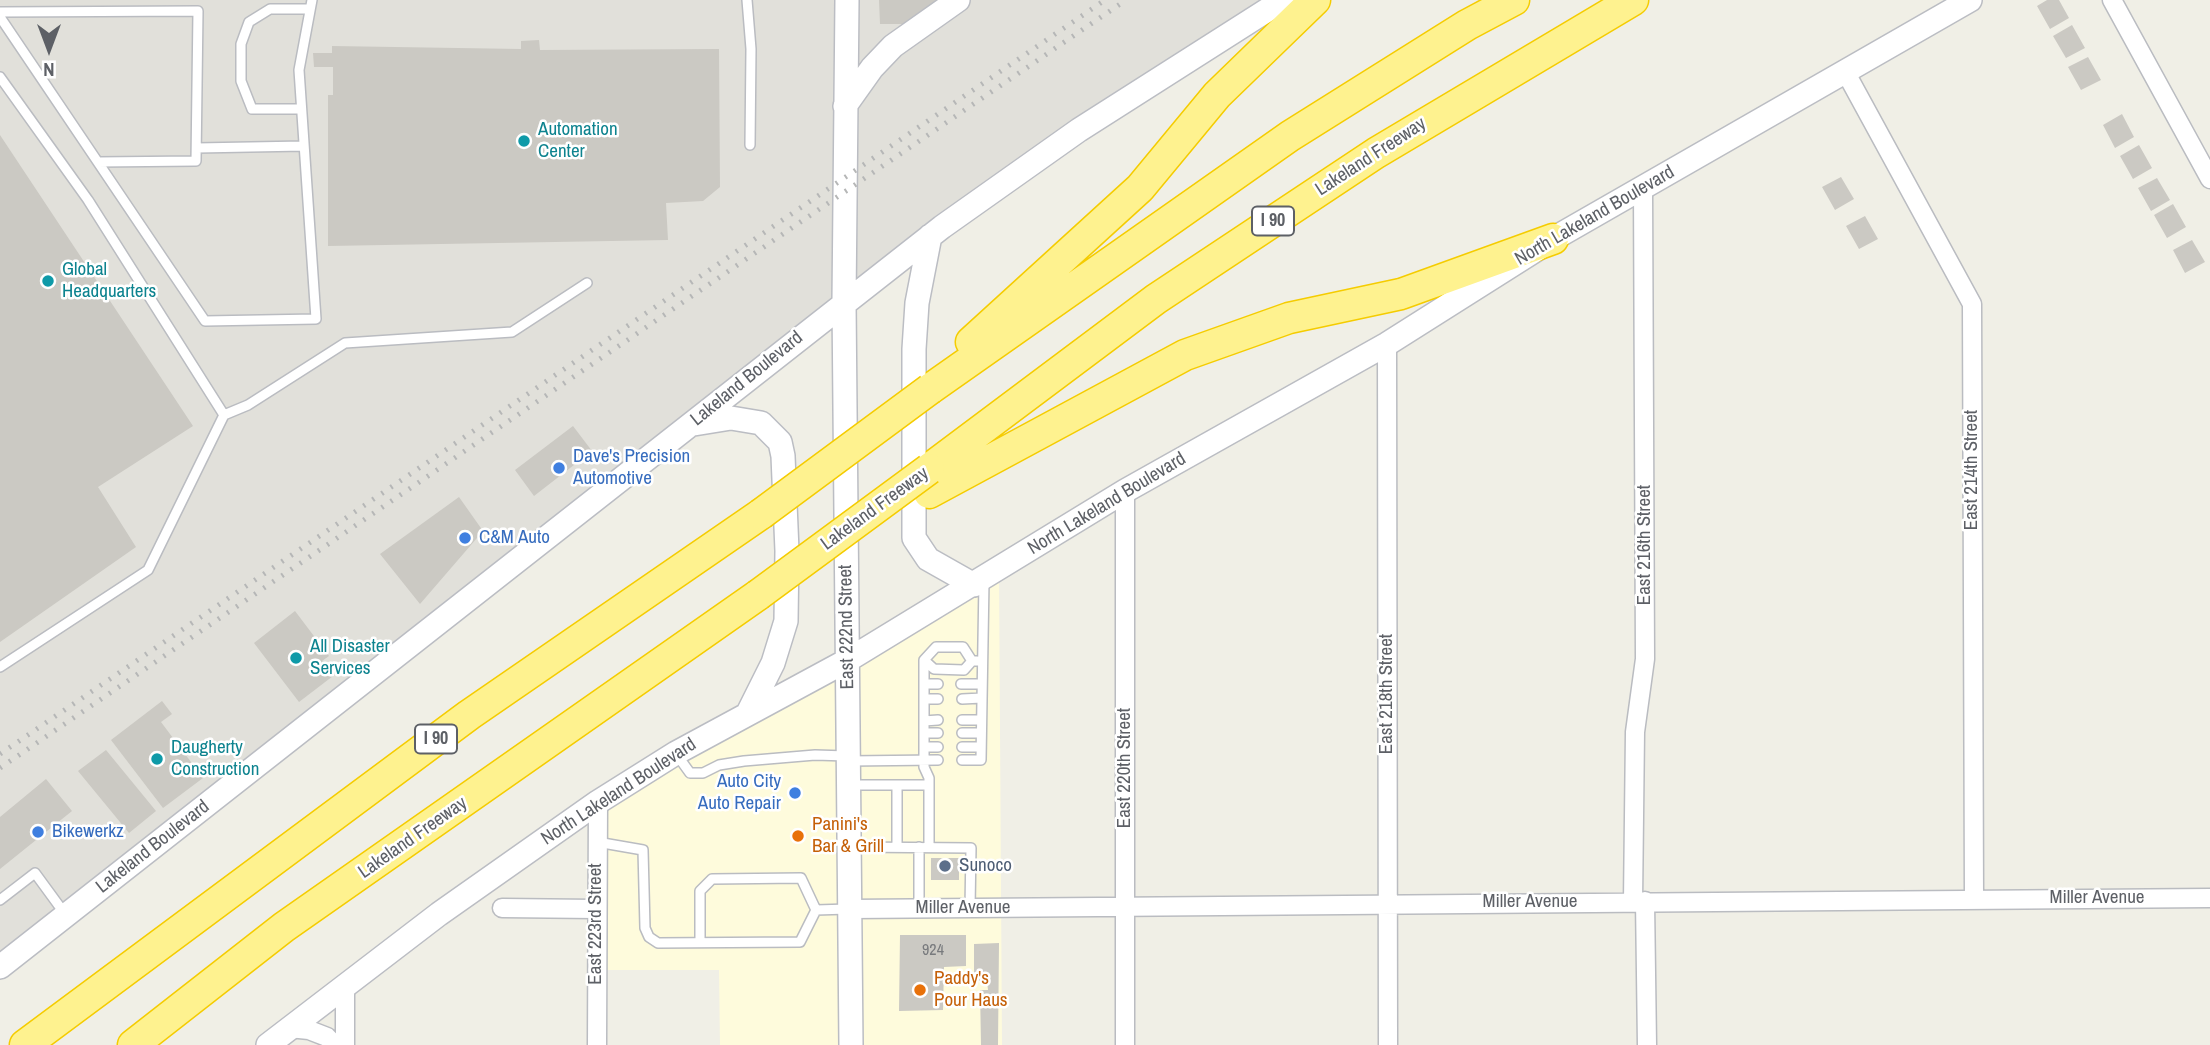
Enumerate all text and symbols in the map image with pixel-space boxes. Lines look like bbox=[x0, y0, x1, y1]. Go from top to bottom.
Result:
north arrow bbox=[14, 14, 84, 84]
text: N bbox=[43, 57, 55, 83]
street label: Lakeland Freeway bbox=[1311, 113, 1431, 201]
place label: Automation Center bbox=[538, 119, 618, 163]
marker: Automation Center bbox=[516, 133, 532, 149]
street label: North Lakeland Boulevard bbox=[1511, 161, 1679, 271]
road number: I 90 bbox=[1252, 206, 1294, 236]
place label: Global Headquarters bbox=[62, 259, 156, 303]
marker: Global Headquarters bbox=[40, 273, 56, 289]
street label: Lakeland Boulevard bbox=[686, 327, 808, 431]
street label: East 214th Street bbox=[1961, 410, 1983, 530]
place label: Dave's Precision Automotive bbox=[573, 446, 690, 490]
street label: North Lakeland Boulevard bbox=[1024, 448, 1190, 560]
marker: Dave's Precision Automotive bbox=[551, 460, 567, 476]
street label: Lakeland Freeway bbox=[817, 462, 933, 556]
street label: East 216th Street bbox=[1634, 485, 1656, 605]
place label: C&M Auto bbox=[479, 527, 550, 549]
marker: C&M Auto bbox=[457, 530, 473, 546]
street label: East 222nd Street bbox=[835, 564, 859, 690]
street label: East 218th Street bbox=[1376, 634, 1398, 754]
place label: All Disaster Services bbox=[310, 636, 390, 680]
marker: All Disaster Services bbox=[288, 650, 304, 666]
street label: East 220th Street bbox=[1114, 708, 1136, 828]
road number: I 90 bbox=[415, 724, 457, 754]
street label: North Lakeland Boulevard bbox=[537, 733, 701, 851]
place label: Daugherty Construction bbox=[171, 737, 259, 781]
marker: Daugherty Construction bbox=[149, 751, 165, 767]
place label: Auto City Auto Repair bbox=[698, 771, 781, 815]
marker: Auto City Auto Repair bbox=[787, 785, 803, 801]
street label: Lakeland Freeway bbox=[354, 792, 472, 884]
street label: Lakeland Boulevard bbox=[92, 796, 214, 898]
place label: Panini's Bar & Grill bbox=[812, 814, 884, 858]
place label: Bikewerkz bbox=[52, 821, 124, 843]
marker: Bikewerkz bbox=[30, 824, 46, 840]
marker: Panini's Bar & Grill bbox=[790, 828, 806, 844]
place label: Sunoco bbox=[959, 855, 1012, 877]
marker: Sunoco bbox=[937, 858, 953, 874]
street label: East 223rd Street bbox=[585, 863, 607, 985]
street label: Miller Avenue bbox=[2050, 887, 2144, 909]
street label: Miller Avenue bbox=[1483, 891, 1577, 913]
street label: Miller Avenue bbox=[916, 897, 1010, 919]
house number: 924 bbox=[922, 941, 944, 961]
place label: Paddy's Pour Haus bbox=[934, 968, 1008, 1012]
marker: Paddy's Pour Haus bbox=[912, 982, 928, 998]

